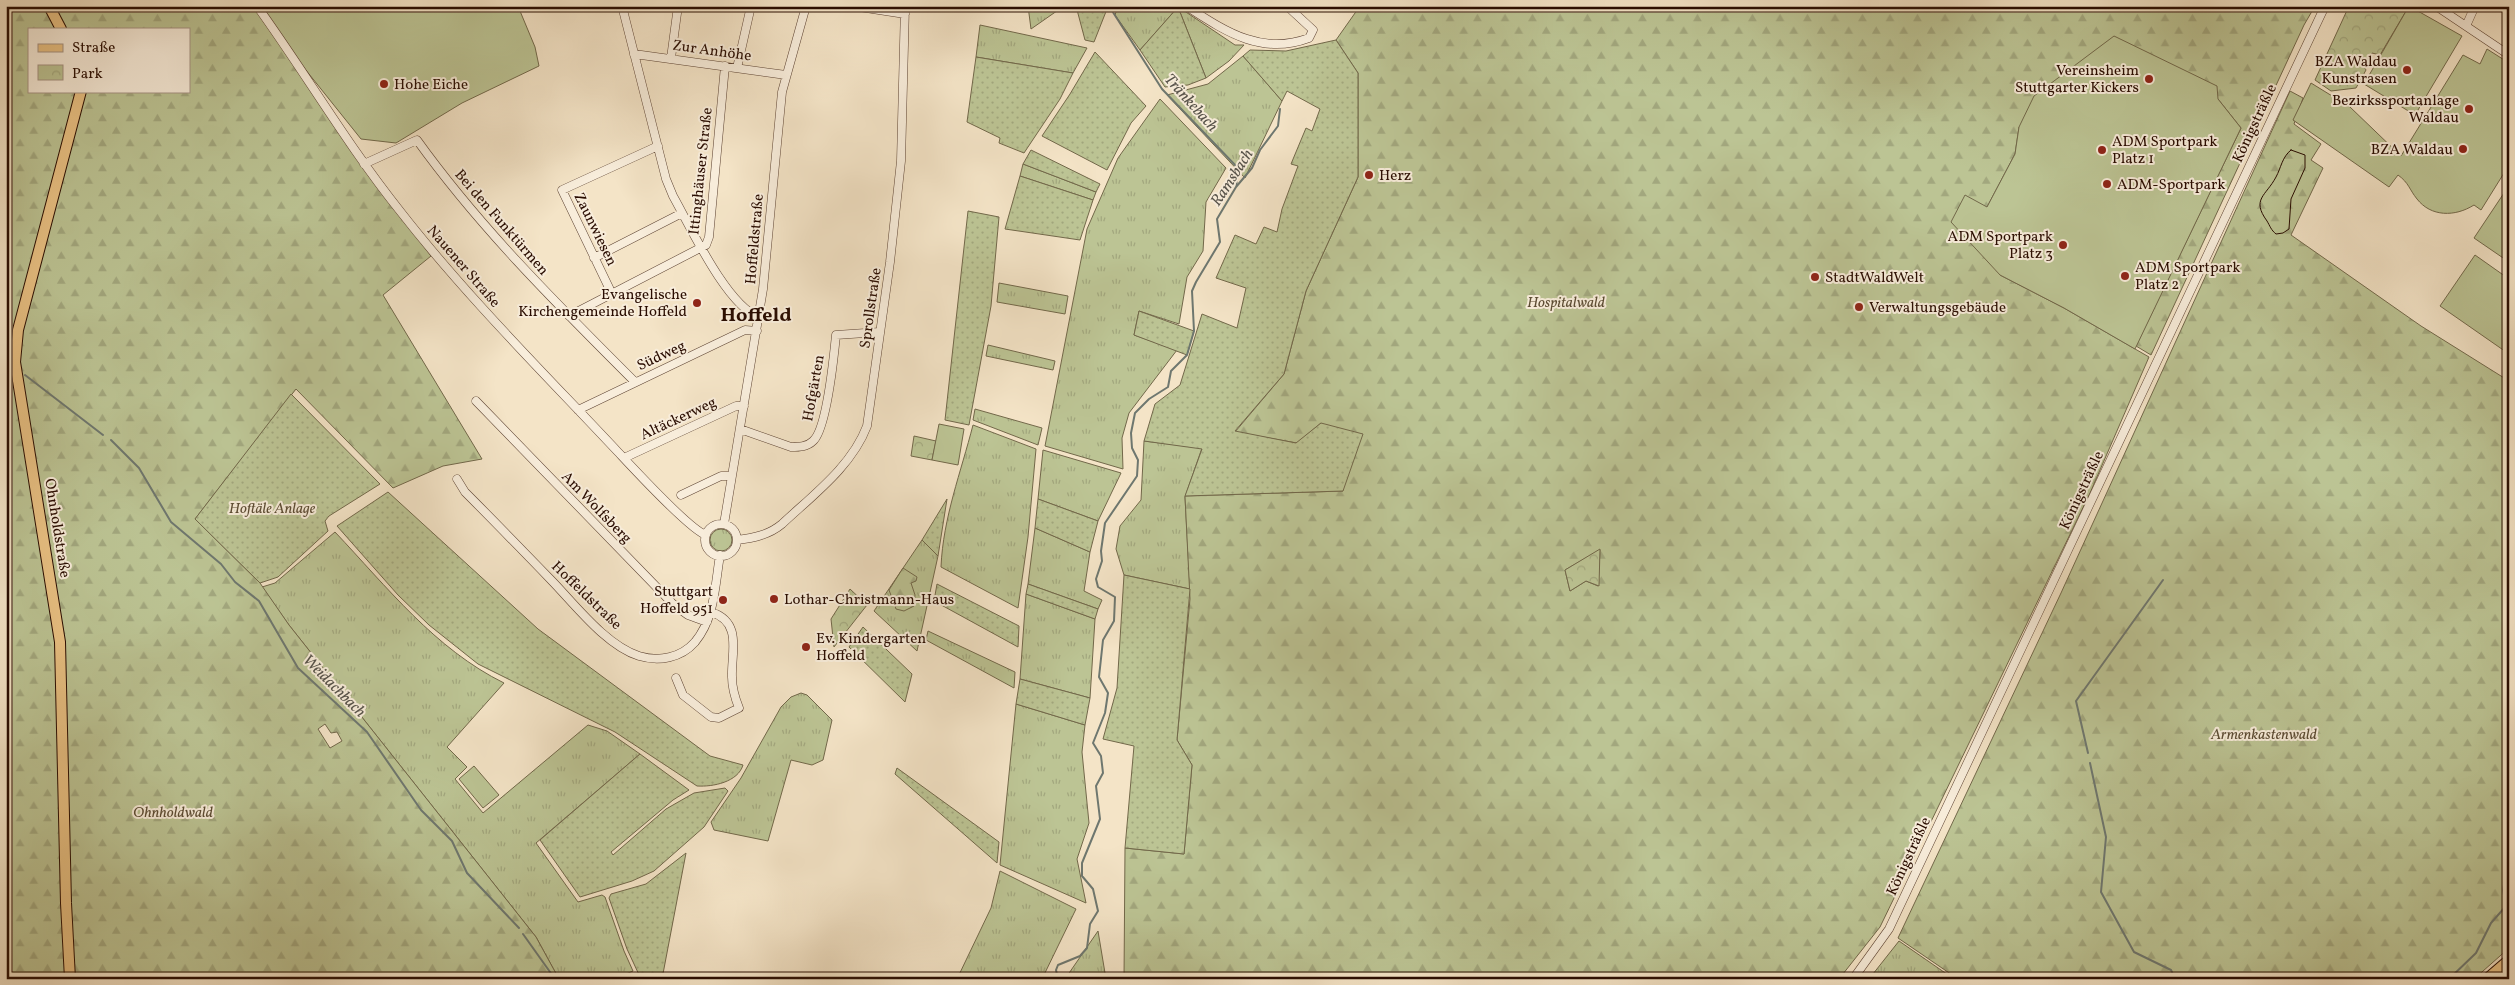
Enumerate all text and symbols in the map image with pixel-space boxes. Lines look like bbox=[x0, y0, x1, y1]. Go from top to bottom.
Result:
legend bbox=[28, 28, 190, 92]
street label: Zur Anhöhe bbox=[671, 36, 753, 67]
text: Straße bbox=[72, 38, 115, 59]
place label: BZA Waldau Kunstrasen bbox=[2315, 52, 2397, 90]
place label: Vereinsheim Stuttgarter Kickers bbox=[2015, 61, 2139, 99]
text: Park bbox=[72, 64, 103, 85]
marker: BZA Waldau Kunstrasen bbox=[2401, 64, 2413, 76]
water label: Tränkebach bbox=[1159, 70, 1223, 137]
marker: Vereinsheim Stuttgarter Kickers bbox=[2143, 73, 2155, 85]
place label: Hohe Eiche bbox=[394, 75, 468, 96]
marker: Hohe Eiche bbox=[378, 78, 390, 90]
street label: Königsträßle bbox=[2228, 81, 2283, 166]
place label: Bezirkssportanlage Waldau bbox=[2332, 91, 2459, 129]
marker: Bezirkssportanlage Waldau bbox=[2463, 103, 2475, 115]
street label: Ittinghäuser Straße bbox=[684, 106, 719, 236]
place label: ADM Sportpark Platz 1 bbox=[2112, 132, 2217, 170]
place label: BZA Waldau bbox=[2371, 140, 2453, 161]
marker: BZA Waldau bbox=[2457, 143, 2469, 155]
marker: ADM Sportpark Platz 1 bbox=[2096, 144, 2108, 156]
water label: Ramsbach bbox=[1206, 145, 1259, 211]
street label: Bei den Funktürmen bbox=[449, 165, 553, 281]
place label: Herz bbox=[1379, 166, 1411, 187]
marker: Herz bbox=[1363, 169, 1375, 181]
place label: ADM-Sportpark bbox=[2117, 175, 2225, 196]
marker: ADM-Sportpark bbox=[2101, 178, 2113, 190]
street label: Zaunwiesen bbox=[568, 189, 622, 270]
street label: Hoffeldstraße bbox=[741, 193, 770, 285]
street label: Nauener Straße bbox=[421, 221, 505, 313]
place label: ADM Sportpark Platz 3 bbox=[1948, 227, 2053, 265]
marker: ADM Sportpark Platz 3 bbox=[2057, 239, 2069, 251]
place label: ADM Sportpark Platz 2 bbox=[2135, 258, 2240, 296]
street label: Sprollstraße bbox=[855, 266, 888, 350]
place label: StadtWaldWelt bbox=[1825, 268, 1924, 289]
marker: ADM Sportpark Platz 2 bbox=[2119, 270, 2131, 282]
marker: StadtWaldWelt bbox=[1809, 271, 1821, 283]
place label: Evangelische Kirchengemeinde Hoffeld bbox=[518, 285, 687, 323]
park label: Hospitalwald bbox=[1527, 293, 1605, 314]
marker: Evangelische Kirchengemeinde Hoffeld bbox=[691, 297, 703, 309]
place label: Verwaltungsgebäude bbox=[1869, 298, 2006, 319]
marker: Verwaltungsgebäude bbox=[1853, 301, 1865, 313]
district label: Hoffeld bbox=[720, 302, 792, 330]
street label: Südweg bbox=[634, 336, 690, 377]
street label: Hofgärten bbox=[798, 353, 831, 423]
street label: Altäckerweg bbox=[637, 392, 720, 446]
street label: Königsträßle bbox=[2055, 448, 2110, 533]
street label: Am Wolfsberg bbox=[556, 467, 636, 549]
street label: Ohnholdstraße bbox=[38, 477, 75, 579]
park label: Hoftäle Anlage bbox=[229, 499, 316, 520]
street label: Hoffeldstraße bbox=[546, 557, 626, 635]
place label: Stuttgart Hoffeld 951 bbox=[640, 582, 713, 620]
place label: Lothar-Christmann-Haus bbox=[784, 590, 954, 611]
marker: Lothar-Christmann-Haus bbox=[768, 593, 780, 605]
marker: Stuttgart Hoffeld 951 bbox=[717, 594, 729, 606]
place label: Ev. Kindergarten Hoffeld bbox=[816, 629, 926, 667]
marker: Ev. Kindergarten Hoffeld bbox=[800, 641, 812, 653]
water label: Weidachbach bbox=[297, 650, 370, 723]
park label: Armenkastenwald bbox=[2210, 725, 2317, 746]
park label: Ohnholdwald bbox=[133, 803, 213, 824]
street label: Königsträßle bbox=[1882, 814, 1937, 899]

